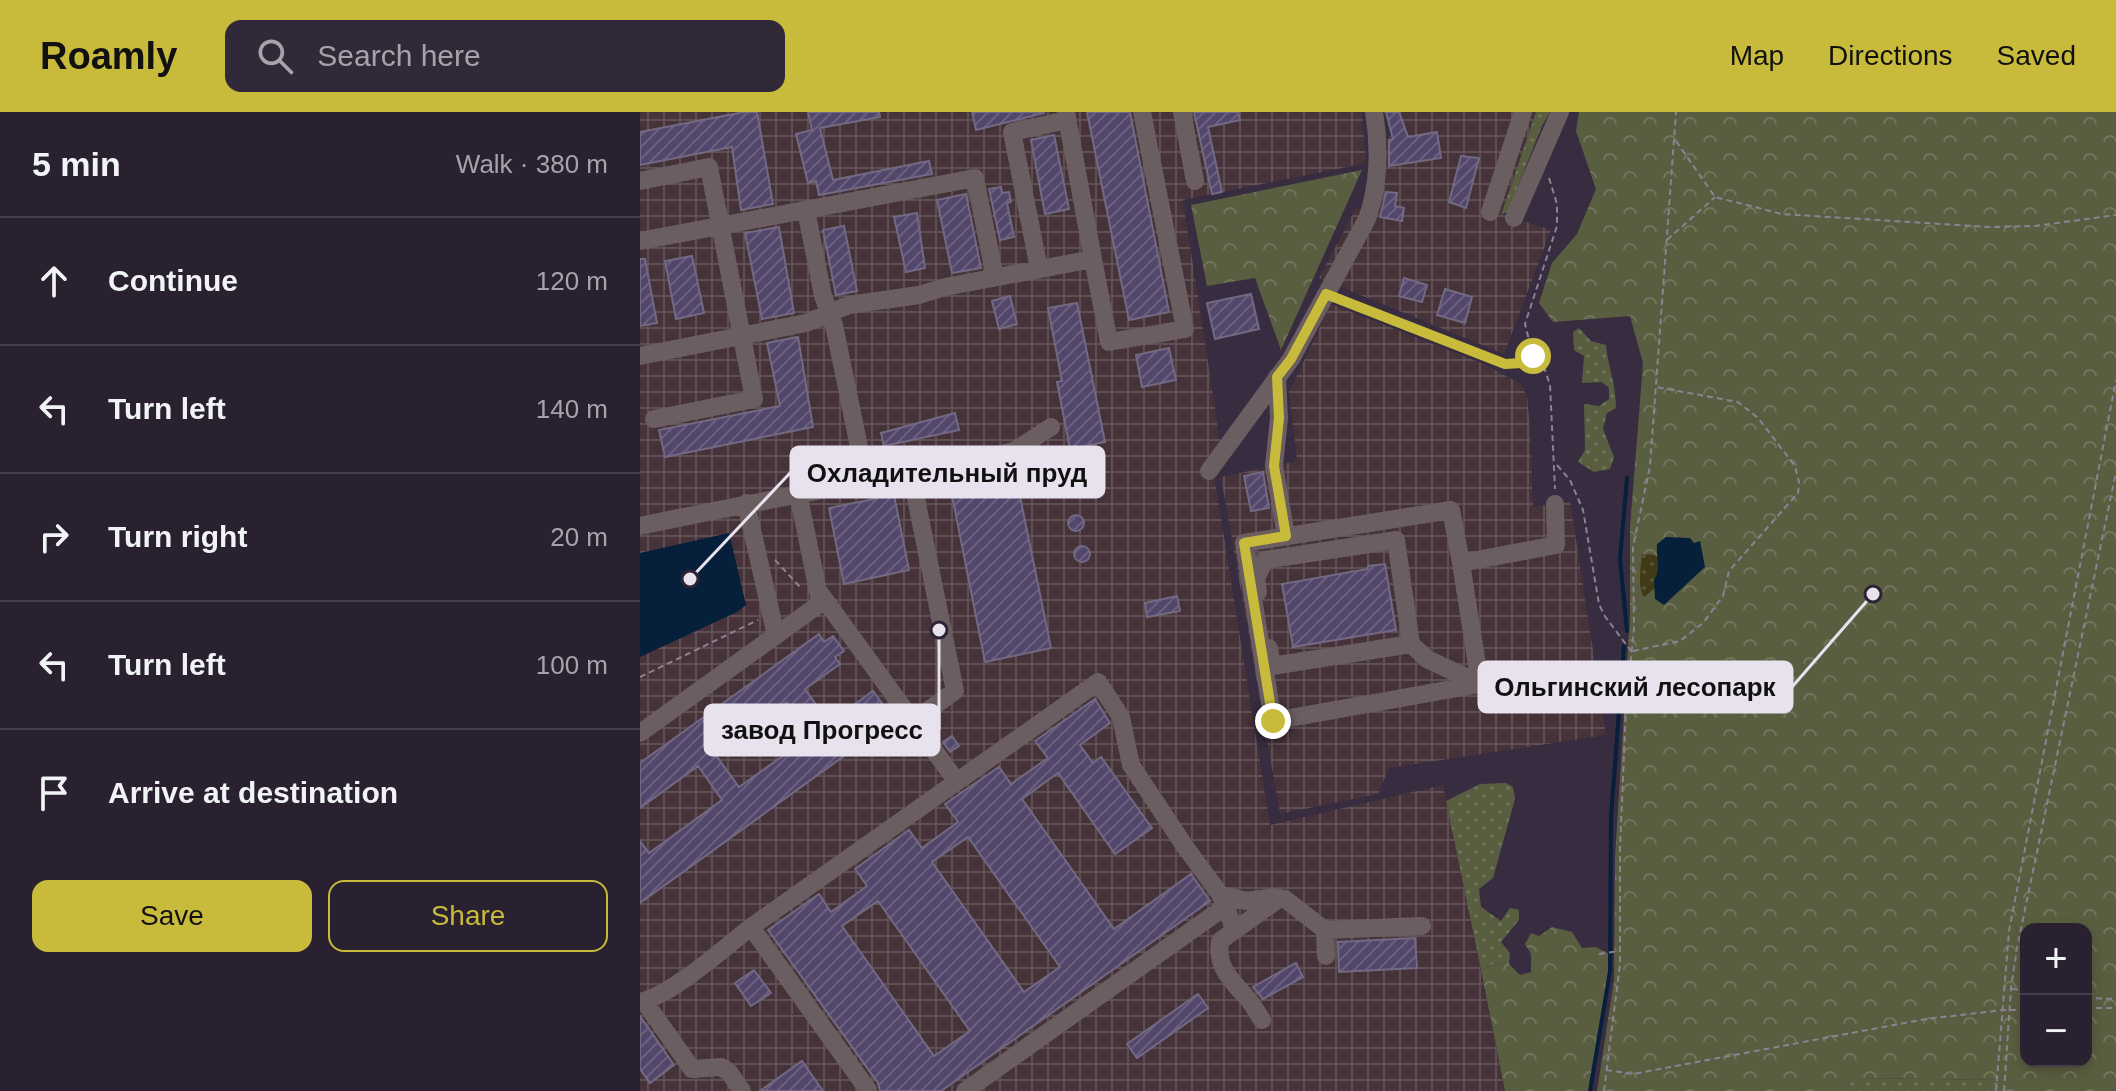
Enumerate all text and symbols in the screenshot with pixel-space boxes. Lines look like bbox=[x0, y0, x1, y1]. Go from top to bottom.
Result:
search box bbox=[225, 20, 785, 92]
icon: search bbox=[253, 34, 297, 78]
text: Roamly bbox=[40, 35, 177, 77]
text: Search here bbox=[317, 39, 481, 72]
text: Map bbox=[1730, 40, 1784, 71]
text: Directions bbox=[1828, 40, 1953, 71]
text: Saved bbox=[1997, 40, 2076, 71]
text: 5 min bbox=[32, 145, 121, 183]
text: Walk · 380 m bbox=[456, 149, 608, 179]
icon: ahead bbox=[32, 259, 76, 303]
text: Continue bbox=[108, 264, 238, 297]
text: 120 m bbox=[536, 266, 608, 296]
route start bbox=[1515, 338, 1551, 374]
icon: left bbox=[32, 387, 76, 431]
text: Turn left bbox=[108, 392, 226, 425]
text: 140 m bbox=[536, 394, 608, 424]
callout: Охладительный пруд bbox=[791, 447, 1104, 497]
text: Охладительный пруд bbox=[807, 458, 1088, 488]
icon: right bbox=[32, 515, 76, 559]
text: Turn right bbox=[108, 520, 247, 553]
text: 20 m bbox=[550, 522, 608, 552]
icon: left bbox=[32, 643, 76, 687]
text: Turn left bbox=[108, 648, 226, 681]
text: 100 m bbox=[536, 650, 608, 680]
callout: Ольгинский лесопарк bbox=[1479, 662, 1792, 712]
text: Ольгинский лесопарк bbox=[1494, 672, 1777, 702]
route end bbox=[1255, 703, 1291, 739]
callout: завод Прогресс bbox=[705, 705, 939, 755]
text: завод Прогресс bbox=[721, 715, 923, 745]
icon: arrive bbox=[32, 771, 76, 815]
text: Arrive at destination bbox=[108, 776, 398, 809]
button: Save bbox=[32, 880, 312, 952]
button: Share bbox=[328, 880, 608, 952]
map controls bbox=[2020, 923, 2092, 1067]
button: + bbox=[2020, 923, 2092, 995]
button: − bbox=[2020, 995, 2092, 1067]

